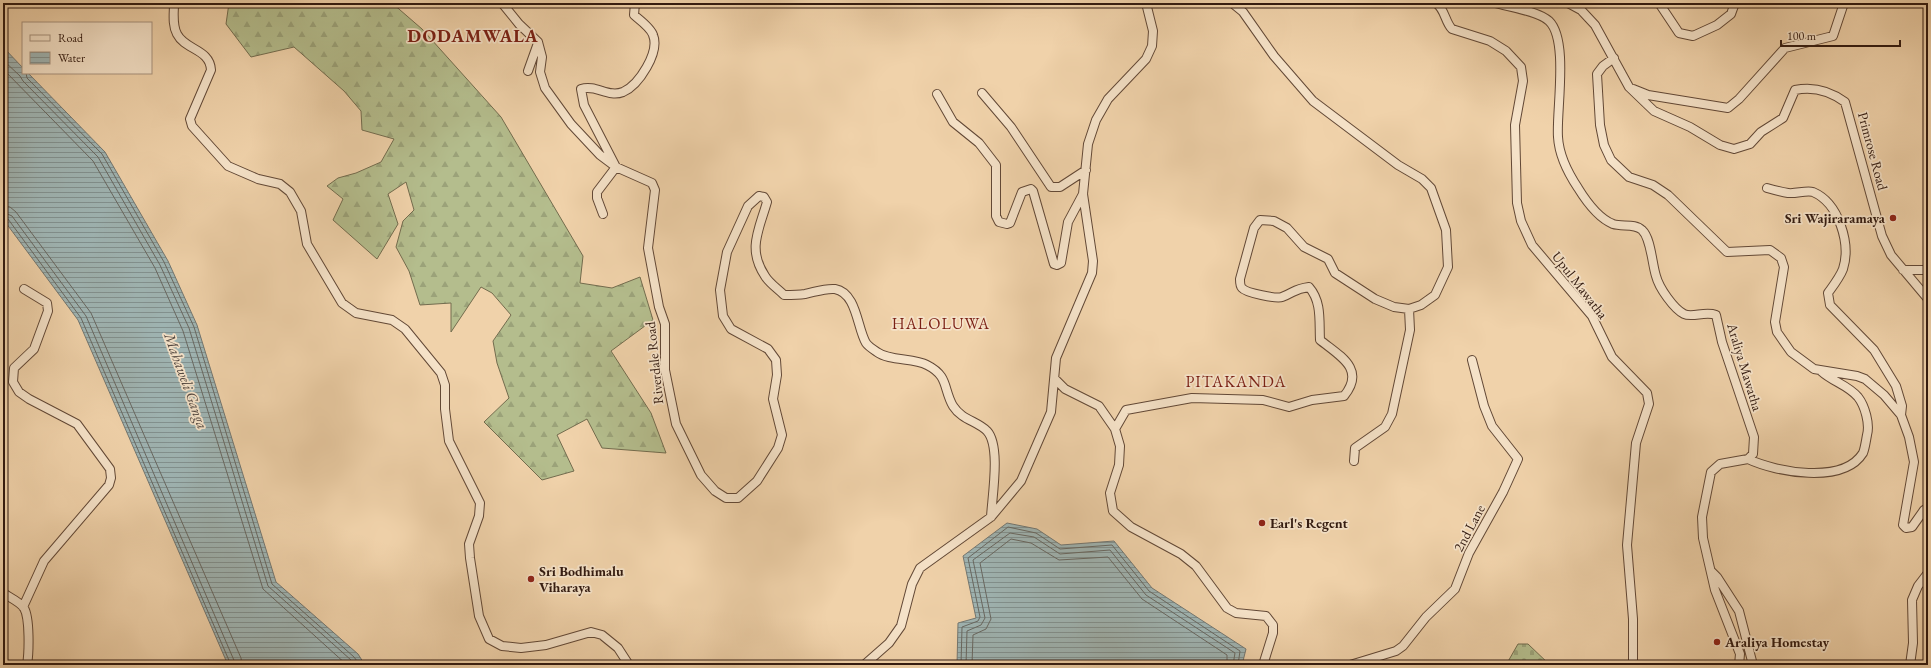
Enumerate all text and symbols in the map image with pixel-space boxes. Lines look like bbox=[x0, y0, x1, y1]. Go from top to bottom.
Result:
legend bbox=[22, 22, 152, 74]
scale bar bbox=[1781, 22, 1900, 48]
district label: DODAMWALA bbox=[407, 24, 539, 47]
text: 100 m bbox=[1787, 28, 1817, 44]
text: Road bbox=[58, 30, 84, 46]
text: Water bbox=[58, 50, 85, 66]
street label: Primrose Road bbox=[1854, 110, 1892, 193]
place label: Sri Wajiraramaya bbox=[1785, 209, 1886, 227]
marker: Sri Wajiraramaya bbox=[1888, 213, 1898, 223]
street label: Upul Mawatha bbox=[1548, 248, 1612, 323]
district label: HALOLUWA bbox=[892, 313, 990, 334]
street label: Riverdale Road bbox=[641, 320, 667, 405]
street label: Araliya Mawatha bbox=[1723, 320, 1767, 413]
water label: Mahaweli Ganga bbox=[160, 329, 213, 432]
district label: PITAKANDA bbox=[1185, 371, 1287, 392]
street label: 2nd Lane bbox=[1449, 501, 1489, 555]
place label: Earl's Regent bbox=[1270, 514, 1348, 532]
marker: Earl's Regent bbox=[1257, 518, 1267, 528]
place label: Sri Bodhimalu Viharaya bbox=[539, 562, 624, 596]
marker: Sri Bodhimalu Viharaya bbox=[526, 574, 536, 584]
place label: Araliya Homestay bbox=[1724, 633, 1829, 651]
marker: Araliya Homestay bbox=[1712, 637, 1722, 647]

